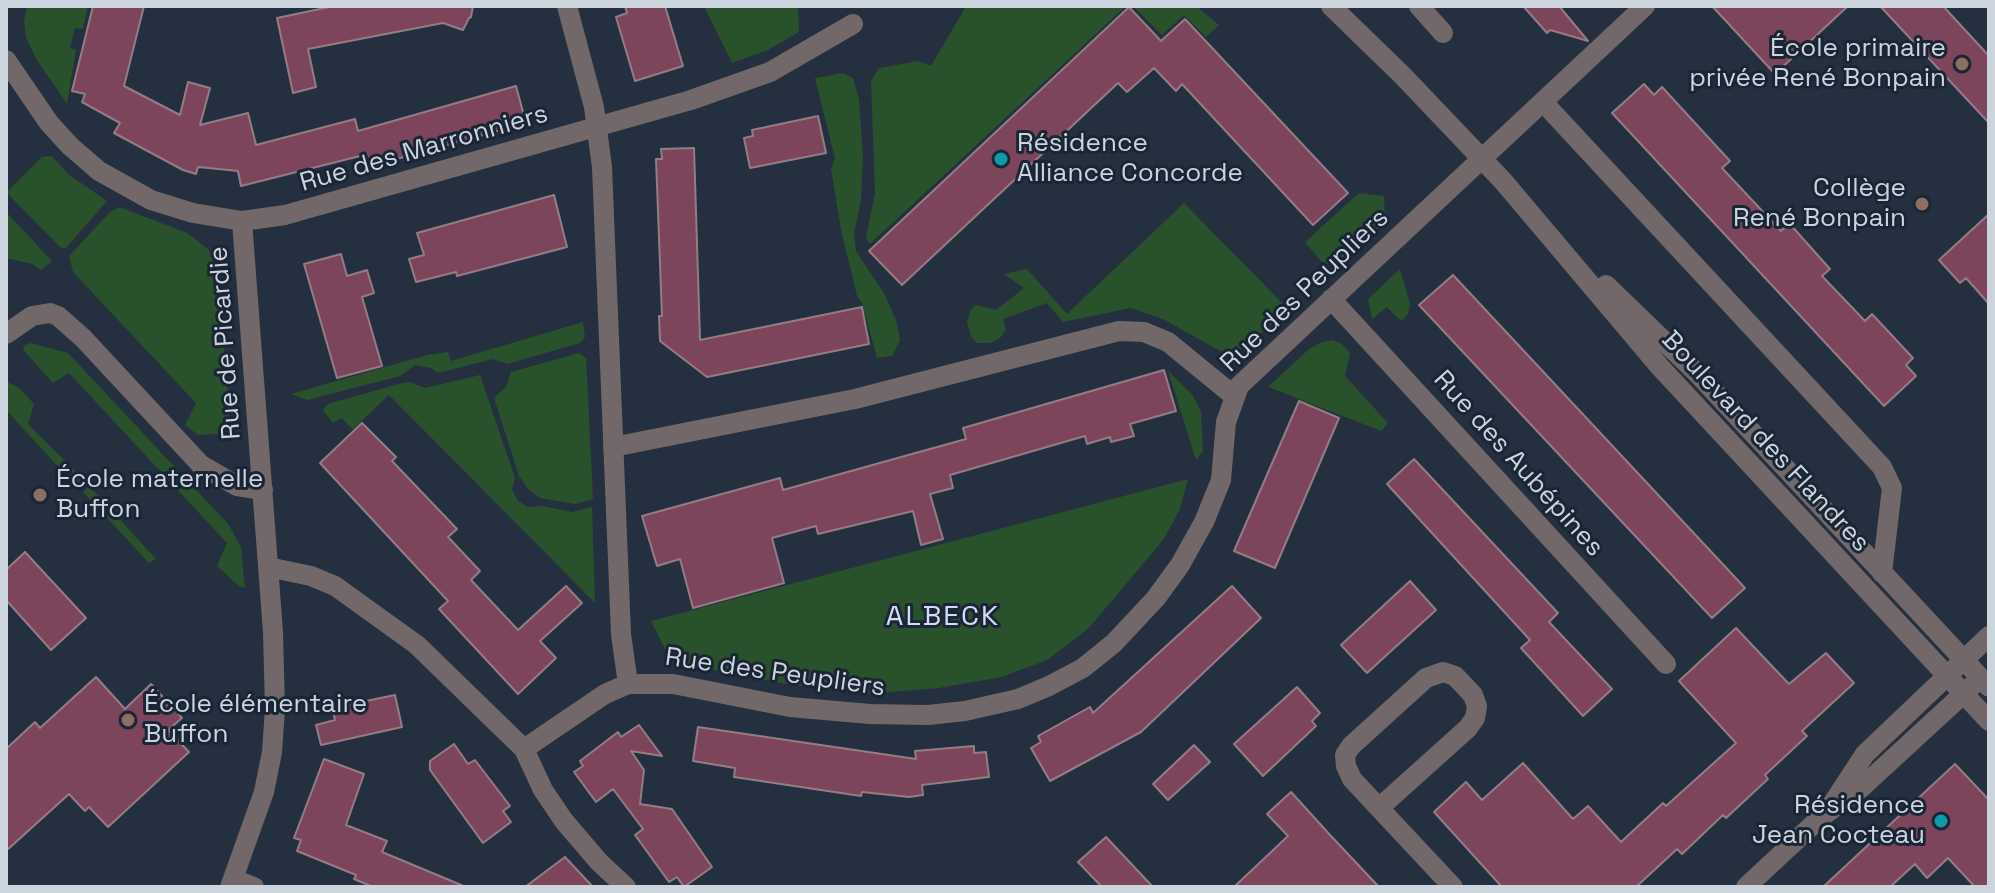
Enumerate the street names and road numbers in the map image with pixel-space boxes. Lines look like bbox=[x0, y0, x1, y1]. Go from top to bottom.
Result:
street label: Rue des Marronniers bbox=[296, 99, 552, 199]
street label: Rue des Peupliers bbox=[1214, 203, 1396, 379]
street label: Rue de Picardie bbox=[204, 245, 248, 441]
street label: Boulevard des Flandres bbox=[1654, 325, 1876, 559]
street label: Rue des Aubépines bbox=[1426, 365, 1610, 563]
street label: Rue des Peupliers bbox=[663, 642, 887, 704]

